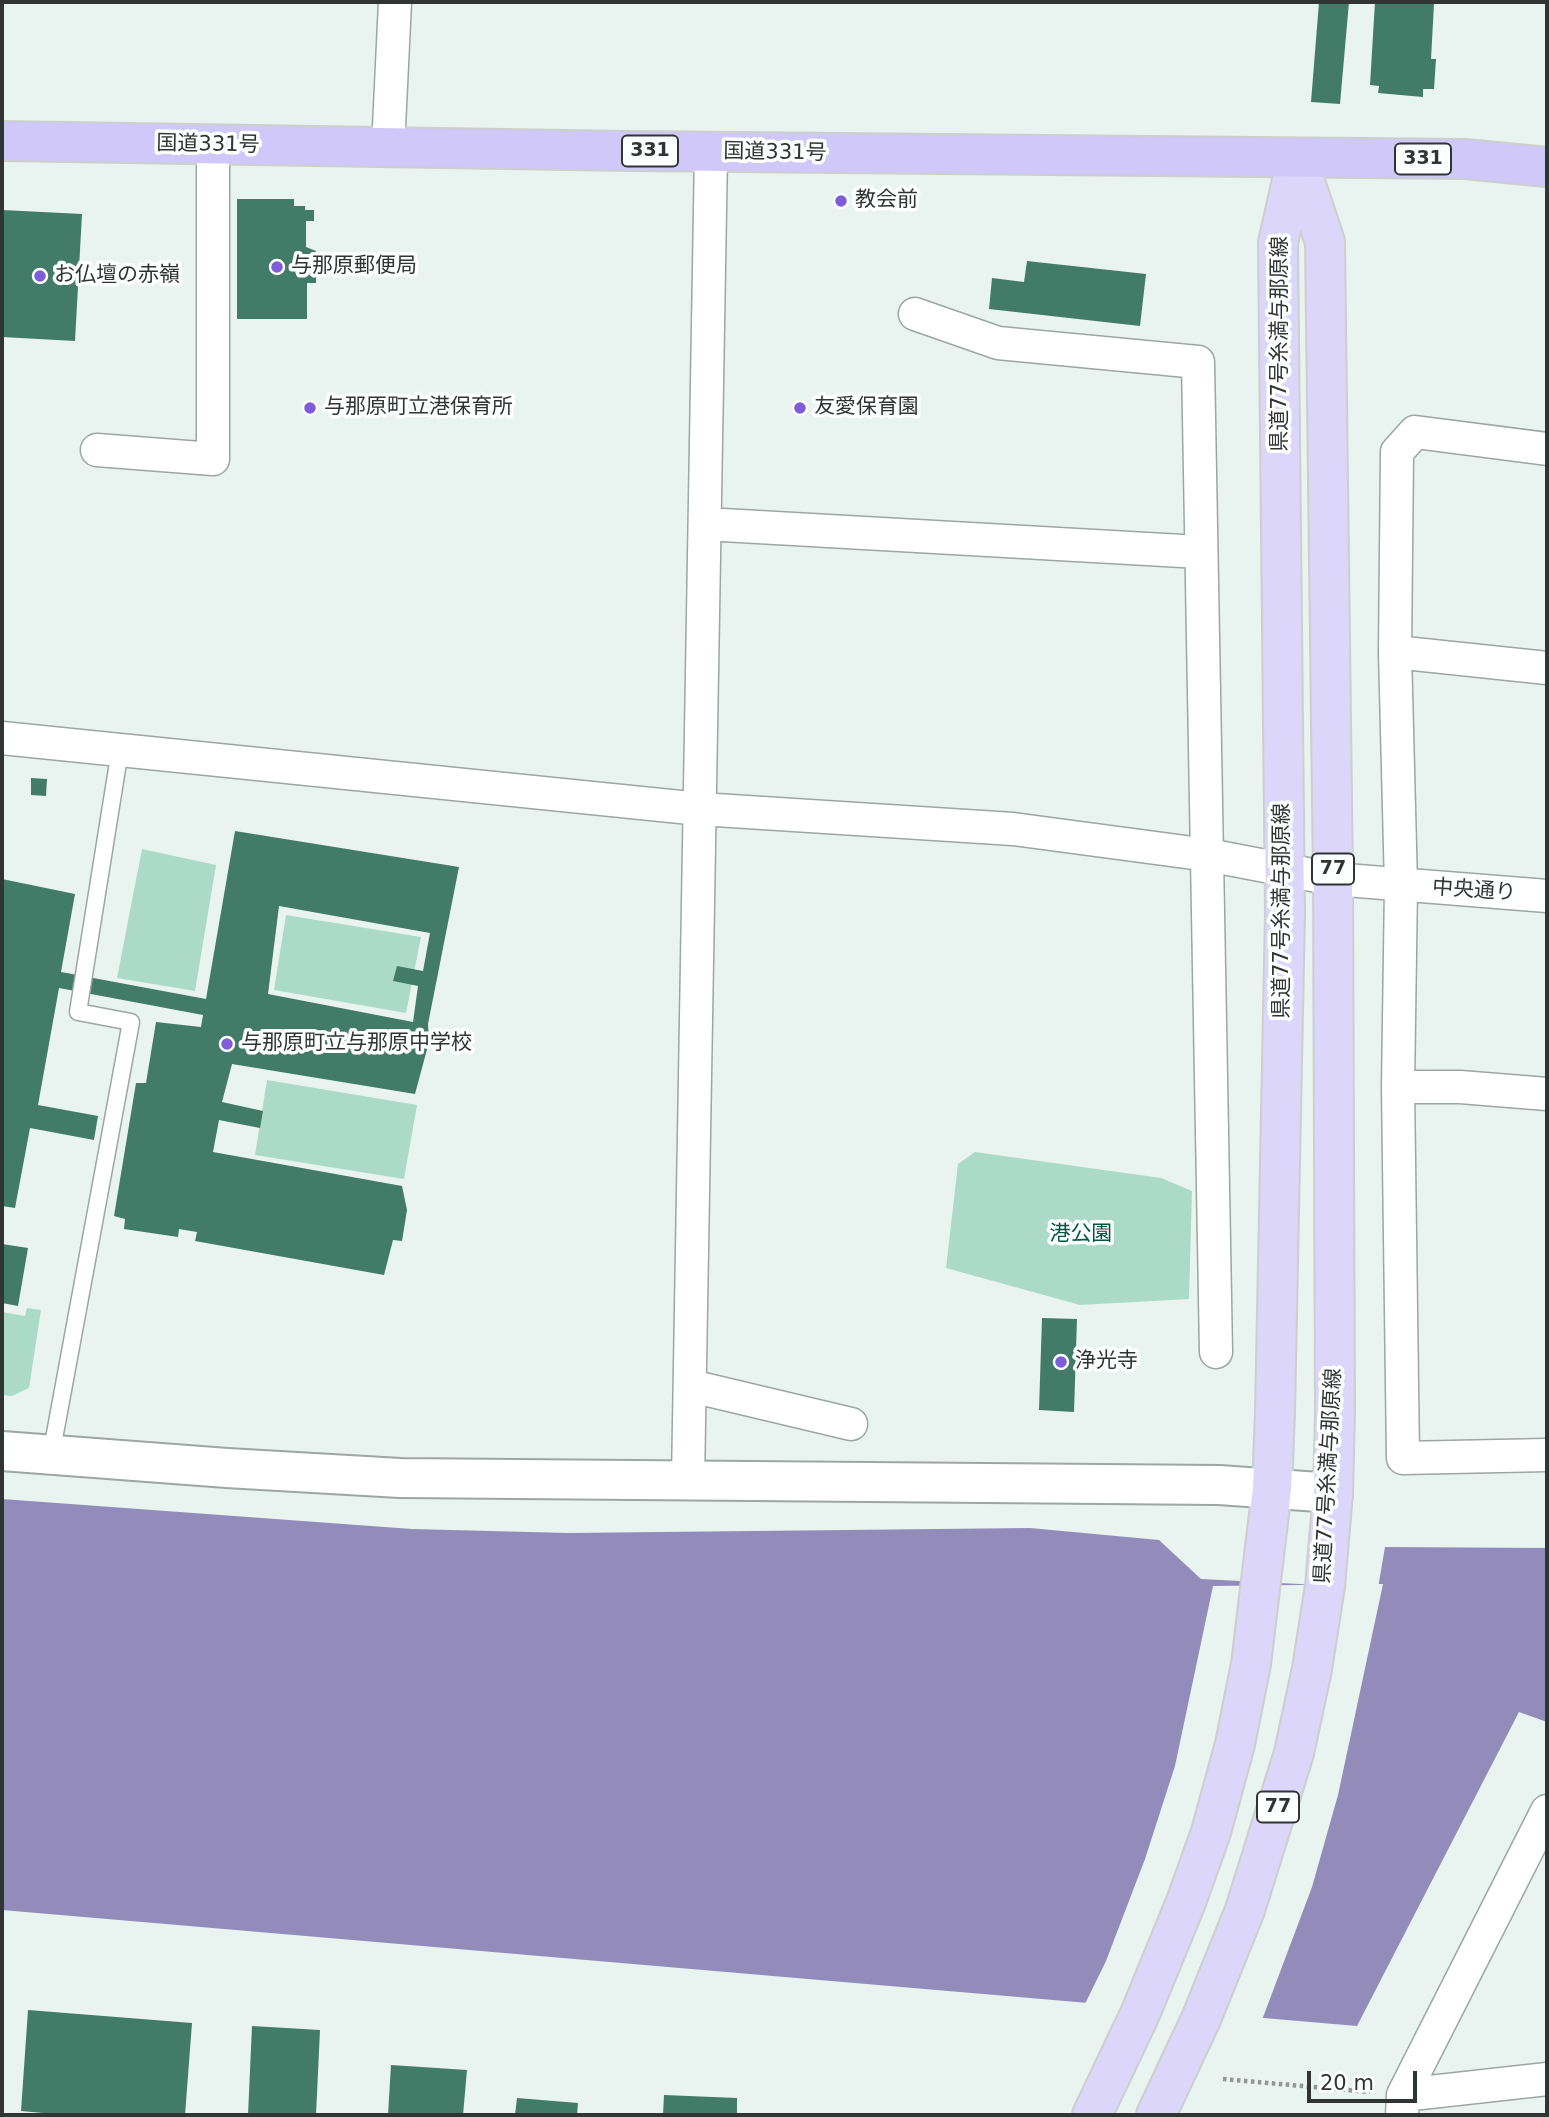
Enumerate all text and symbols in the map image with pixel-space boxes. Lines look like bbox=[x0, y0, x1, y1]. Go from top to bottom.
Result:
street label: 国道331号 bbox=[156, 132, 260, 158]
road number: 331 bbox=[622, 136, 678, 167]
street label: 国道331号 bbox=[723, 140, 827, 166]
road number: 331 bbox=[1395, 144, 1451, 174]
place label: 教会前 bbox=[855, 188, 918, 214]
marker: 教会前 bbox=[833, 193, 849, 209]
street label: 県道77号糸満与那原線 bbox=[1268, 236, 1294, 452]
place label: 与那原郵便局 bbox=[291, 254, 417, 280]
marker: 与那原郵便局 bbox=[269, 259, 285, 275]
place label: お仏壇の赤嶺 bbox=[54, 263, 180, 289]
marker: お仏壇の赤嶺 bbox=[32, 268, 48, 284]
place label: 与那原町立港保育所 bbox=[324, 395, 513, 421]
place label: 友愛保育園 bbox=[814, 395, 919, 421]
marker: 与那原町立港保育所 bbox=[302, 400, 318, 416]
marker: 友愛保育園 bbox=[792, 400, 808, 416]
street label: 県道77号糸満与那原線 bbox=[1270, 803, 1296, 1019]
road number: 77 bbox=[1312, 854, 1354, 884]
street label: 中央通り bbox=[1431, 876, 1517, 906]
place label: 与那原町立与那原中学校 bbox=[241, 1031, 472, 1057]
marker: 与那原町立与那原中学校 bbox=[219, 1036, 235, 1052]
park label: 港公園 bbox=[1050, 1222, 1112, 1248]
place label: 浄光寺 bbox=[1075, 1349, 1138, 1375]
marker: 浄光寺 bbox=[1053, 1354, 1069, 1370]
street label: 県道77号糸満与那原線 bbox=[1311, 1368, 1347, 1584]
road number: 77 bbox=[1257, 1792, 1299, 1823]
scale bar bbox=[1311, 2058, 1421, 2102]
text: 20 m bbox=[1320, 2071, 1374, 2095]

